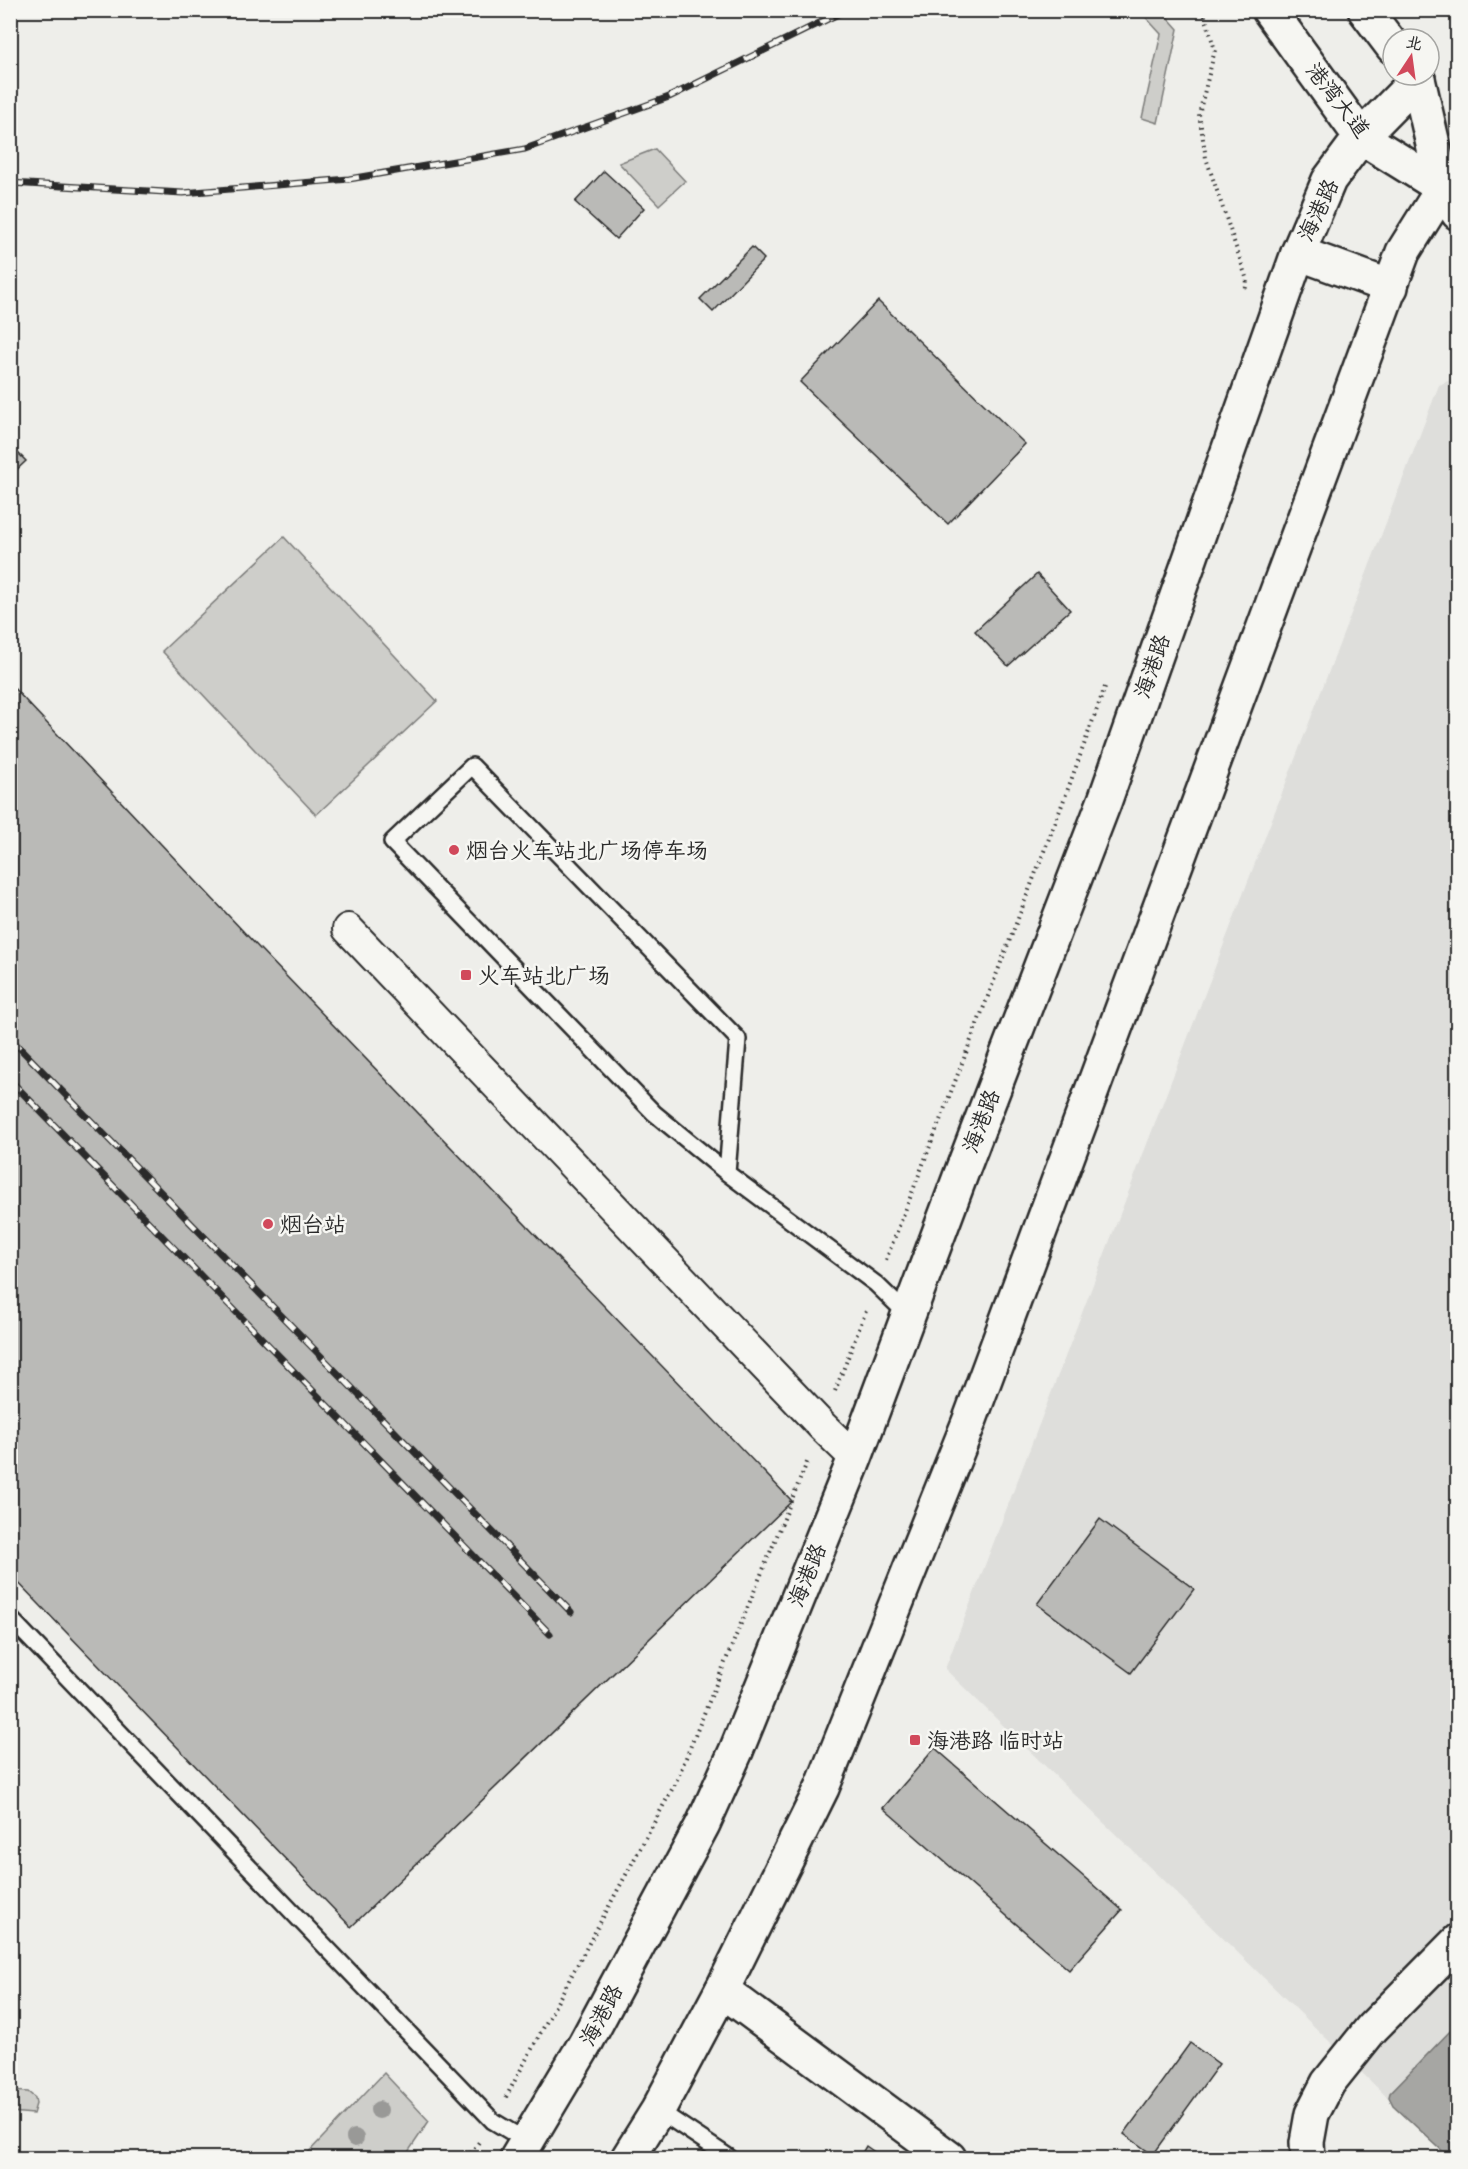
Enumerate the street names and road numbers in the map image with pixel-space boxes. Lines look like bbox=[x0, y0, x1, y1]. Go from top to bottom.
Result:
street label: 港湾大道 bbox=[1300, 57, 1376, 143]
street label: 海港路 bbox=[1292, 174, 1344, 246]
street label: 海港路 bbox=[1128, 630, 1176, 702]
street label: 海港路 bbox=[957, 1085, 1005, 1157]
street label: 海港路 bbox=[782, 1539, 832, 1611]
street label: 海港路 bbox=[574, 1980, 628, 2050]

